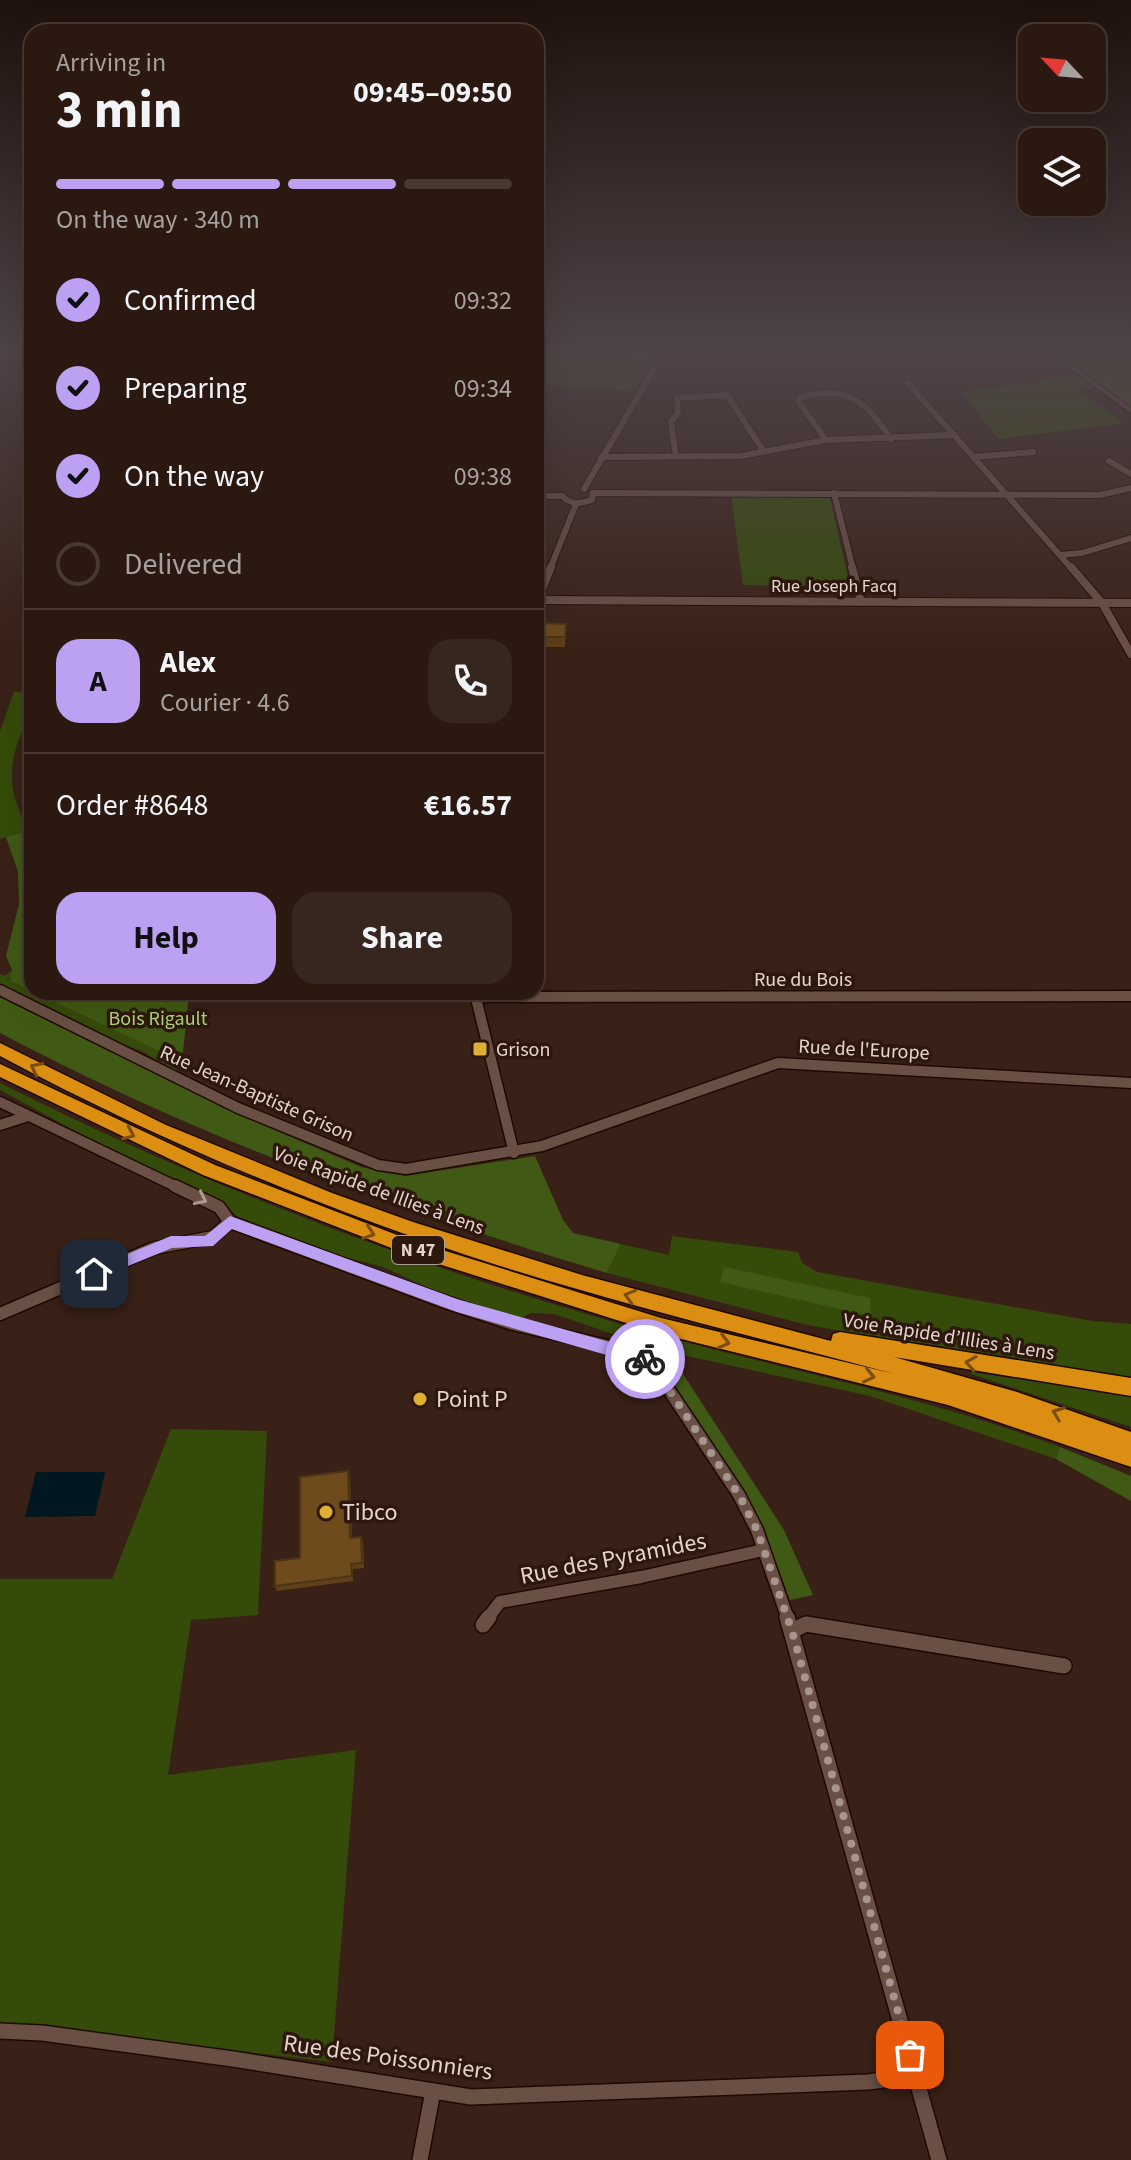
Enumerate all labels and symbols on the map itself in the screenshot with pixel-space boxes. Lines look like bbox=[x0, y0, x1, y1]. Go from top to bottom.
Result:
north arrow bbox=[1018, 24, 1106, 112]
street label: Rue Joseph Facq bbox=[771, 574, 897, 599]
street label: Rue du Bois bbox=[754, 966, 852, 994]
park label: Bois Rigault bbox=[109, 1005, 208, 1033]
street label: Rue de l'Europe bbox=[798, 1033, 930, 1067]
place label: Grison bbox=[496, 1036, 550, 1064]
street label: Rue Jean-Baptiste Grison bbox=[155, 1038, 358, 1149]
marker: Grison bbox=[471, 1040, 489, 1058]
one-way arrow bbox=[29, 1063, 44, 1078]
one-way arrow bbox=[120, 1124, 135, 1140]
street label: Voie Rapide de Illies à Lens bbox=[269, 1140, 488, 1242]
one-way arrow bbox=[193, 1189, 208, 1205]
one-way arrow bbox=[361, 1223, 375, 1240]
road number: N 47 bbox=[392, 1236, 444, 1264]
pin bbox=[60, 1240, 128, 1308]
one-way arrow bbox=[624, 1289, 638, 1305]
street label: Voie Rapide d’Illies à Lens bbox=[841, 1306, 1057, 1368]
courier bbox=[605, 1319, 685, 1399]
one-way arrow bbox=[717, 1333, 731, 1350]
one-way arrow bbox=[964, 1355, 978, 1372]
one-way arrow bbox=[861, 1367, 875, 1384]
place label: Point P bbox=[436, 1382, 508, 1417]
marker: Point P bbox=[411, 1390, 429, 1408]
one-way arrow bbox=[1052, 1407, 1066, 1423]
place label: Tibco bbox=[342, 1495, 397, 1530]
marker: Tibco bbox=[317, 1503, 335, 1521]
street label: Rue des Pyramides bbox=[517, 1523, 709, 1594]
pin bbox=[876, 2021, 944, 2089]
street label: Rue des Poissonniers bbox=[281, 2025, 495, 2090]

